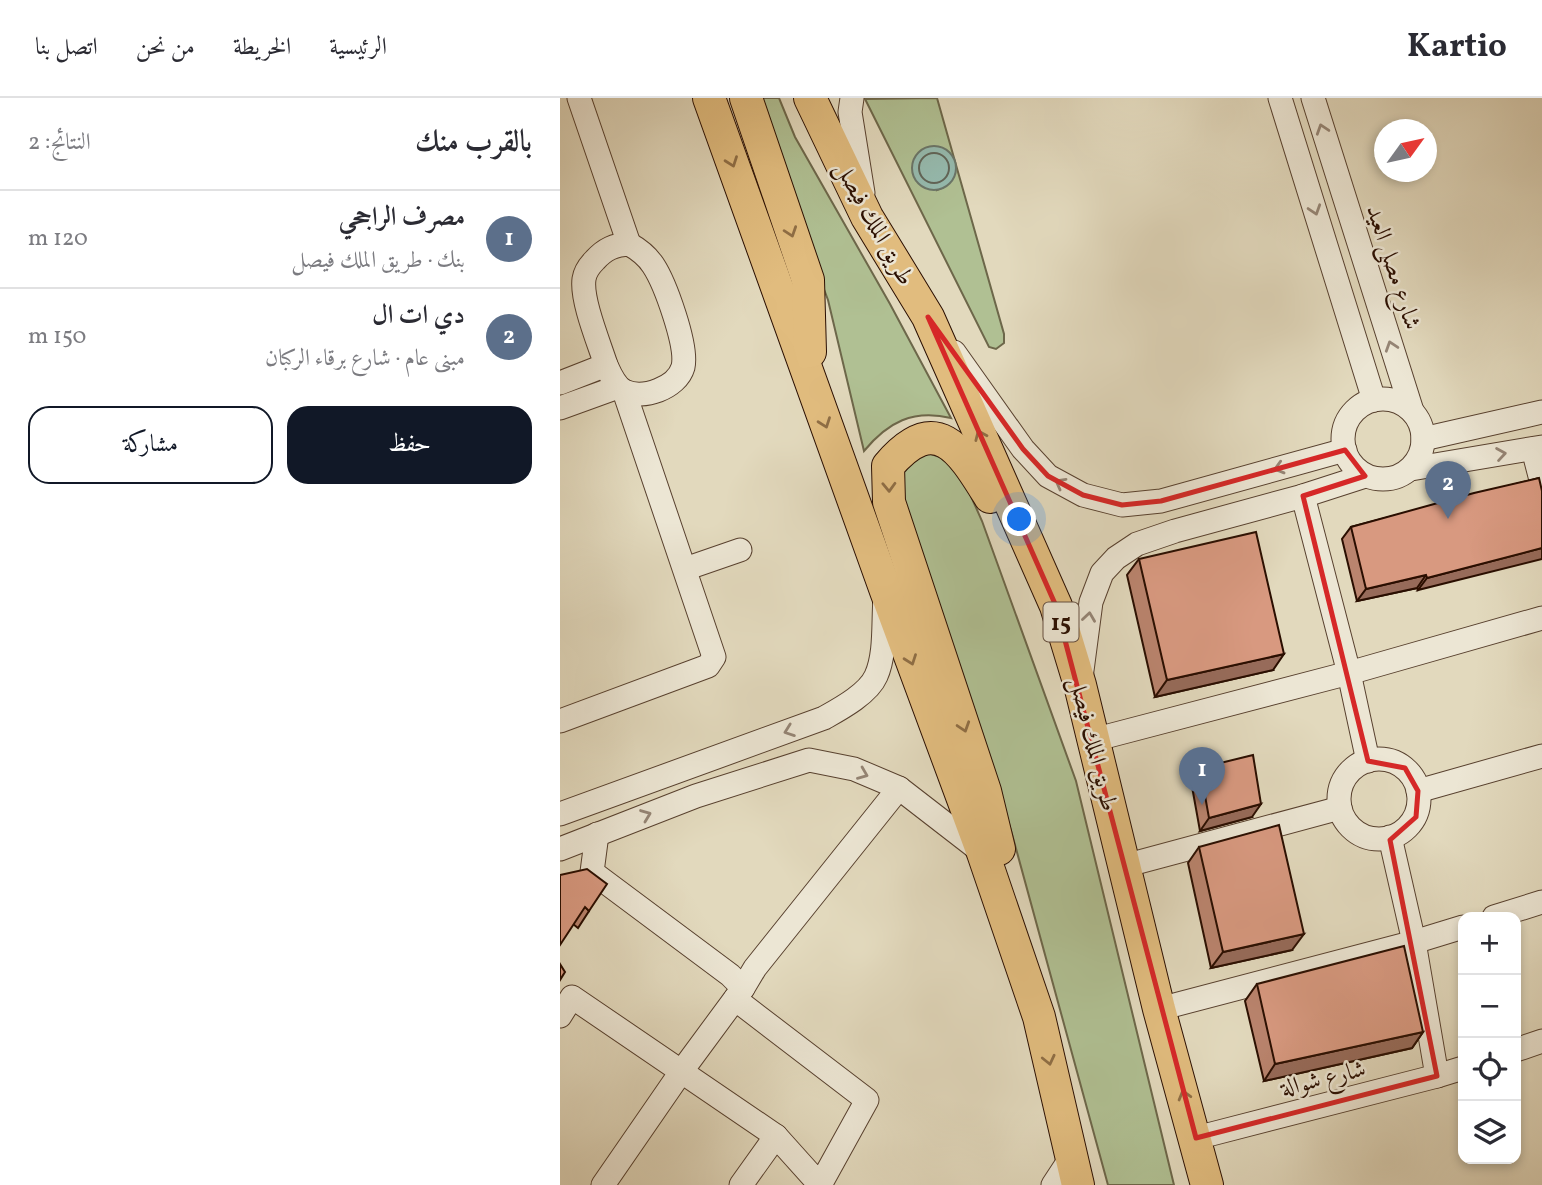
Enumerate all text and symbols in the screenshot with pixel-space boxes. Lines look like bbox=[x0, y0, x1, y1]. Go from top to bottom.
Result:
text: Kartio bbox=[1407, 25, 1507, 71]
text: اتصل بنا bbox=[35, 31, 98, 65]
text: من نحن bbox=[136, 31, 195, 65]
text: الخريطة bbox=[233, 31, 291, 65]
text: الرئيسية bbox=[329, 31, 387, 65]
north arrow bbox=[1374, 119, 1437, 182]
text: بالقرب منك bbox=[415, 122, 532, 164]
one-way arrow bbox=[1316, 124, 1331, 136]
text: النتائج: 2 bbox=[28, 127, 91, 159]
one-way arrow bbox=[724, 156, 738, 168]
street label: طريق الملك فيصل bbox=[825, 156, 921, 292]
text: مصرف الراجحي bbox=[338, 200, 465, 236]
street label: شارع مصلى العيد bbox=[1355, 201, 1428, 335]
one-way arrow bbox=[1307, 203, 1321, 215]
text: 120 m bbox=[28, 223, 88, 255]
text: 1 bbox=[504, 223, 514, 255]
one-way arrow bbox=[783, 226, 797, 238]
text: بنك · طريق الملك فيصل bbox=[291, 245, 465, 277]
text: دي ات ال bbox=[372, 298, 465, 334]
text: 150 m bbox=[28, 321, 86, 353]
text: 2 bbox=[503, 321, 515, 353]
one-way arrow bbox=[1385, 340, 1399, 353]
text: مبنى عام · شارع برقاء الركبان bbox=[265, 343, 465, 375]
button: مشاركة bbox=[28, 406, 273, 484]
button: حفظ bbox=[287, 406, 532, 484]
one-way arrow bbox=[817, 416, 831, 428]
one-way arrow bbox=[974, 430, 988, 442]
one-way arrow bbox=[1495, 447, 1507, 462]
one-way arrow bbox=[1273, 460, 1285, 475]
pin: 2 bbox=[1425, 461, 1471, 519]
one-way arrow bbox=[1055, 478, 1068, 491]
one-way arrow bbox=[881, 482, 896, 493]
your location bbox=[1002, 502, 1036, 536]
road number: 15 bbox=[1044, 602, 1078, 642]
one-way arrow bbox=[1082, 611, 1097, 623]
one-way arrow bbox=[903, 653, 917, 665]
street label: طريق الملك فيصل bbox=[1059, 674, 1125, 815]
one-way arrow bbox=[956, 721, 970, 733]
one-way arrow bbox=[783, 723, 795, 737]
pin: 1 bbox=[1179, 747, 1225, 805]
one-way arrow bbox=[856, 765, 868, 779]
one-way arrow bbox=[640, 809, 652, 823]
map controls bbox=[1458, 912, 1521, 1164]
button: + bbox=[1458, 912, 1521, 975]
button: − bbox=[1458, 975, 1521, 1038]
button: locate bbox=[1458, 1038, 1521, 1101]
one-way arrow bbox=[1041, 1053, 1055, 1065]
street label: شارع شوالة bbox=[1276, 1053, 1370, 1108]
one-way arrow bbox=[1177, 1089, 1192, 1101]
button: layers bbox=[1458, 1101, 1521, 1164]

